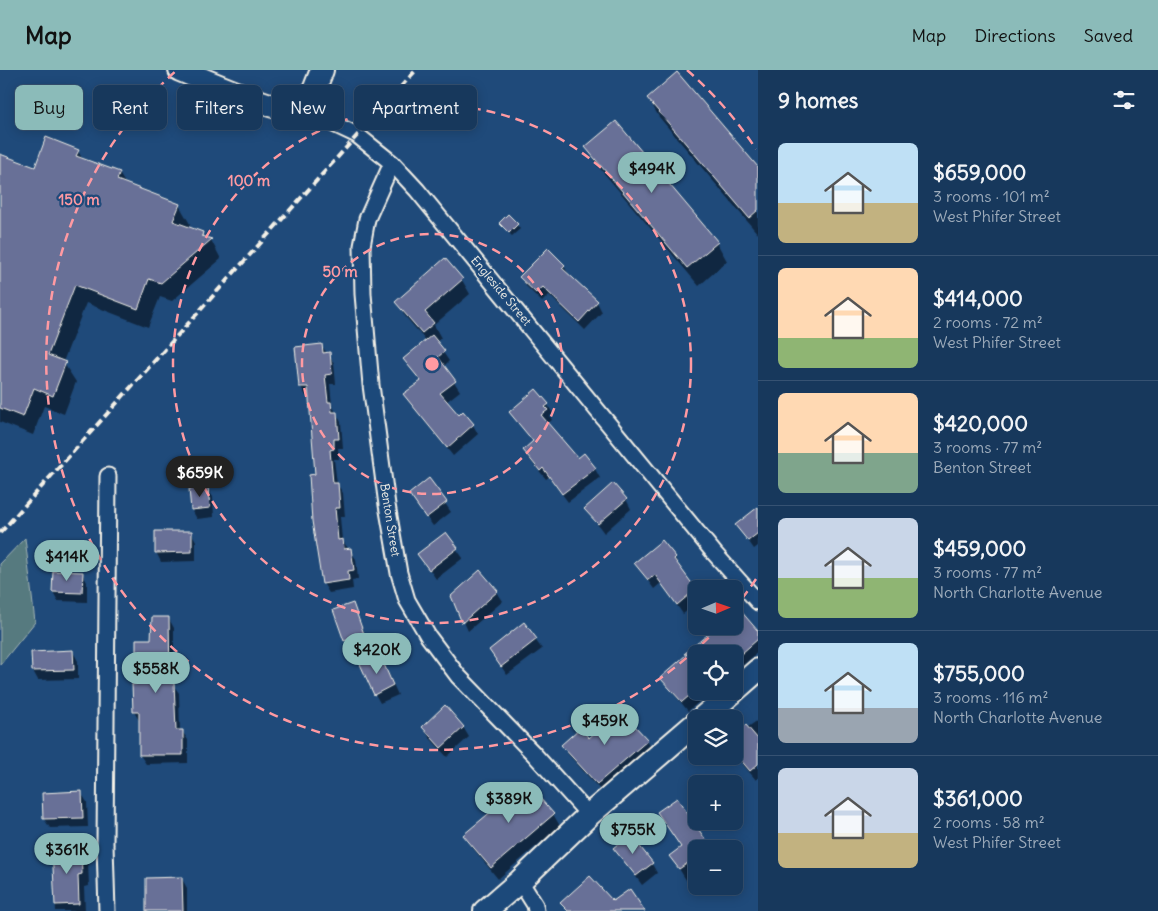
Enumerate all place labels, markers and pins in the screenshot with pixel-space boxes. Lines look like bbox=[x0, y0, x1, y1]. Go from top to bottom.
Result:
pin: $494K bbox=[617, 152, 687, 194]
centre of rings bbox=[423, 355, 441, 373]
pin: $659K bbox=[165, 456, 235, 498]
pin: $414K bbox=[32, 540, 102, 582]
pin: $420K bbox=[342, 632, 412, 675]
pin: $558K bbox=[121, 652, 191, 694]
pin: $459K bbox=[570, 704, 640, 746]
pin: $389K bbox=[474, 782, 544, 824]
pin: $755K bbox=[598, 812, 668, 855]
pin: $361K bbox=[32, 832, 102, 875]

